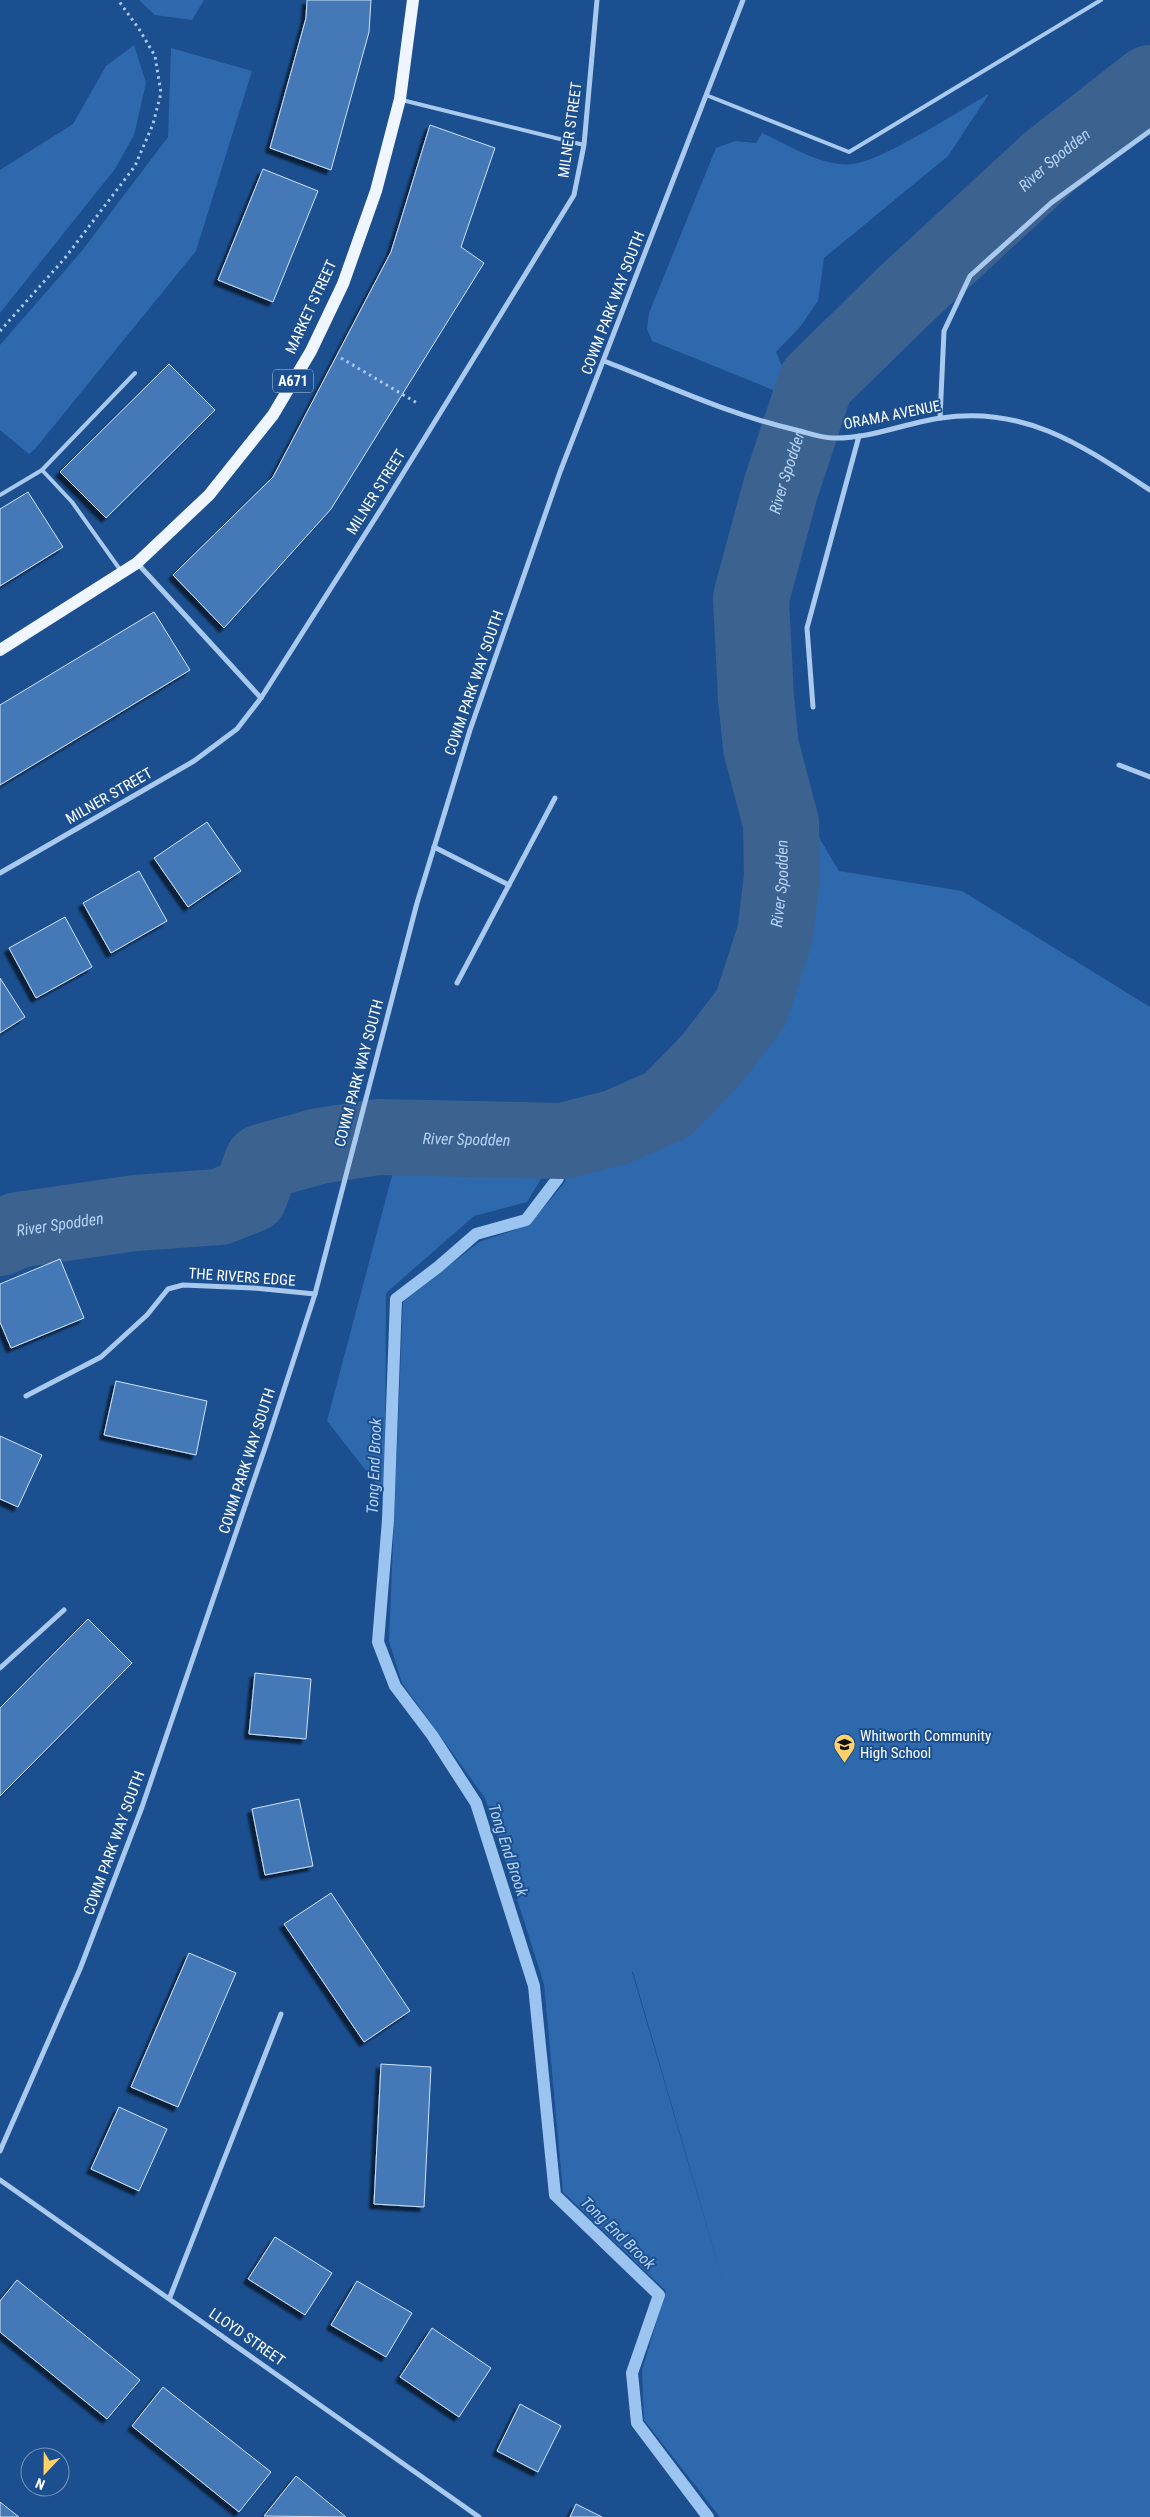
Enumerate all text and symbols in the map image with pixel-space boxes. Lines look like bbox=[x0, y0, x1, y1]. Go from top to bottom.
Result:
street label: MILNER STREET bbox=[554, 81, 586, 179]
water label: River Spodden bbox=[1014, 124, 1094, 195]
street label: COWM PARK WAY SOUTH bbox=[577, 229, 649, 377]
street label: MARKET STREET bbox=[281, 257, 341, 357]
road number: A671 bbox=[273, 370, 313, 392]
street label: ORAMA AVENUE bbox=[842, 397, 942, 433]
water label: River Spodden bbox=[765, 427, 809, 516]
street label: MILNER STREET bbox=[343, 446, 409, 538]
street label: COWM PARK WAY SOUTH bbox=[441, 608, 507, 758]
street label: MILNER STREET bbox=[63, 764, 156, 828]
water label: River Spodden bbox=[766, 840, 792, 928]
street label: COWM PARK WAY SOUTH bbox=[331, 997, 387, 1149]
water label: River Spodden bbox=[423, 1128, 511, 1149]
water label: River Spodden bbox=[15, 1208, 105, 1240]
street label: THE RIVERS EDGE bbox=[188, 1264, 296, 1290]
street label: COWM PARK WAY SOUTH bbox=[215, 1386, 279, 1536]
water label: Tong End Brook bbox=[363, 1417, 385, 1514]
place label: Whitworth Community High School bbox=[860, 1727, 991, 1762]
school or university icon: Whitworth Community High School bbox=[832, 1733, 856, 1764]
street label: COWM PARK WAY SOUTH bbox=[80, 1769, 148, 1917]
water label: Tong End Brook bbox=[484, 1801, 532, 1900]
water label: Tong End Brook bbox=[577, 2193, 660, 2274]
street label: LLOYD STREET bbox=[205, 2304, 289, 2370]
north arrow bbox=[20, 2447, 70, 2497]
text: N bbox=[33, 2475, 47, 2493]

